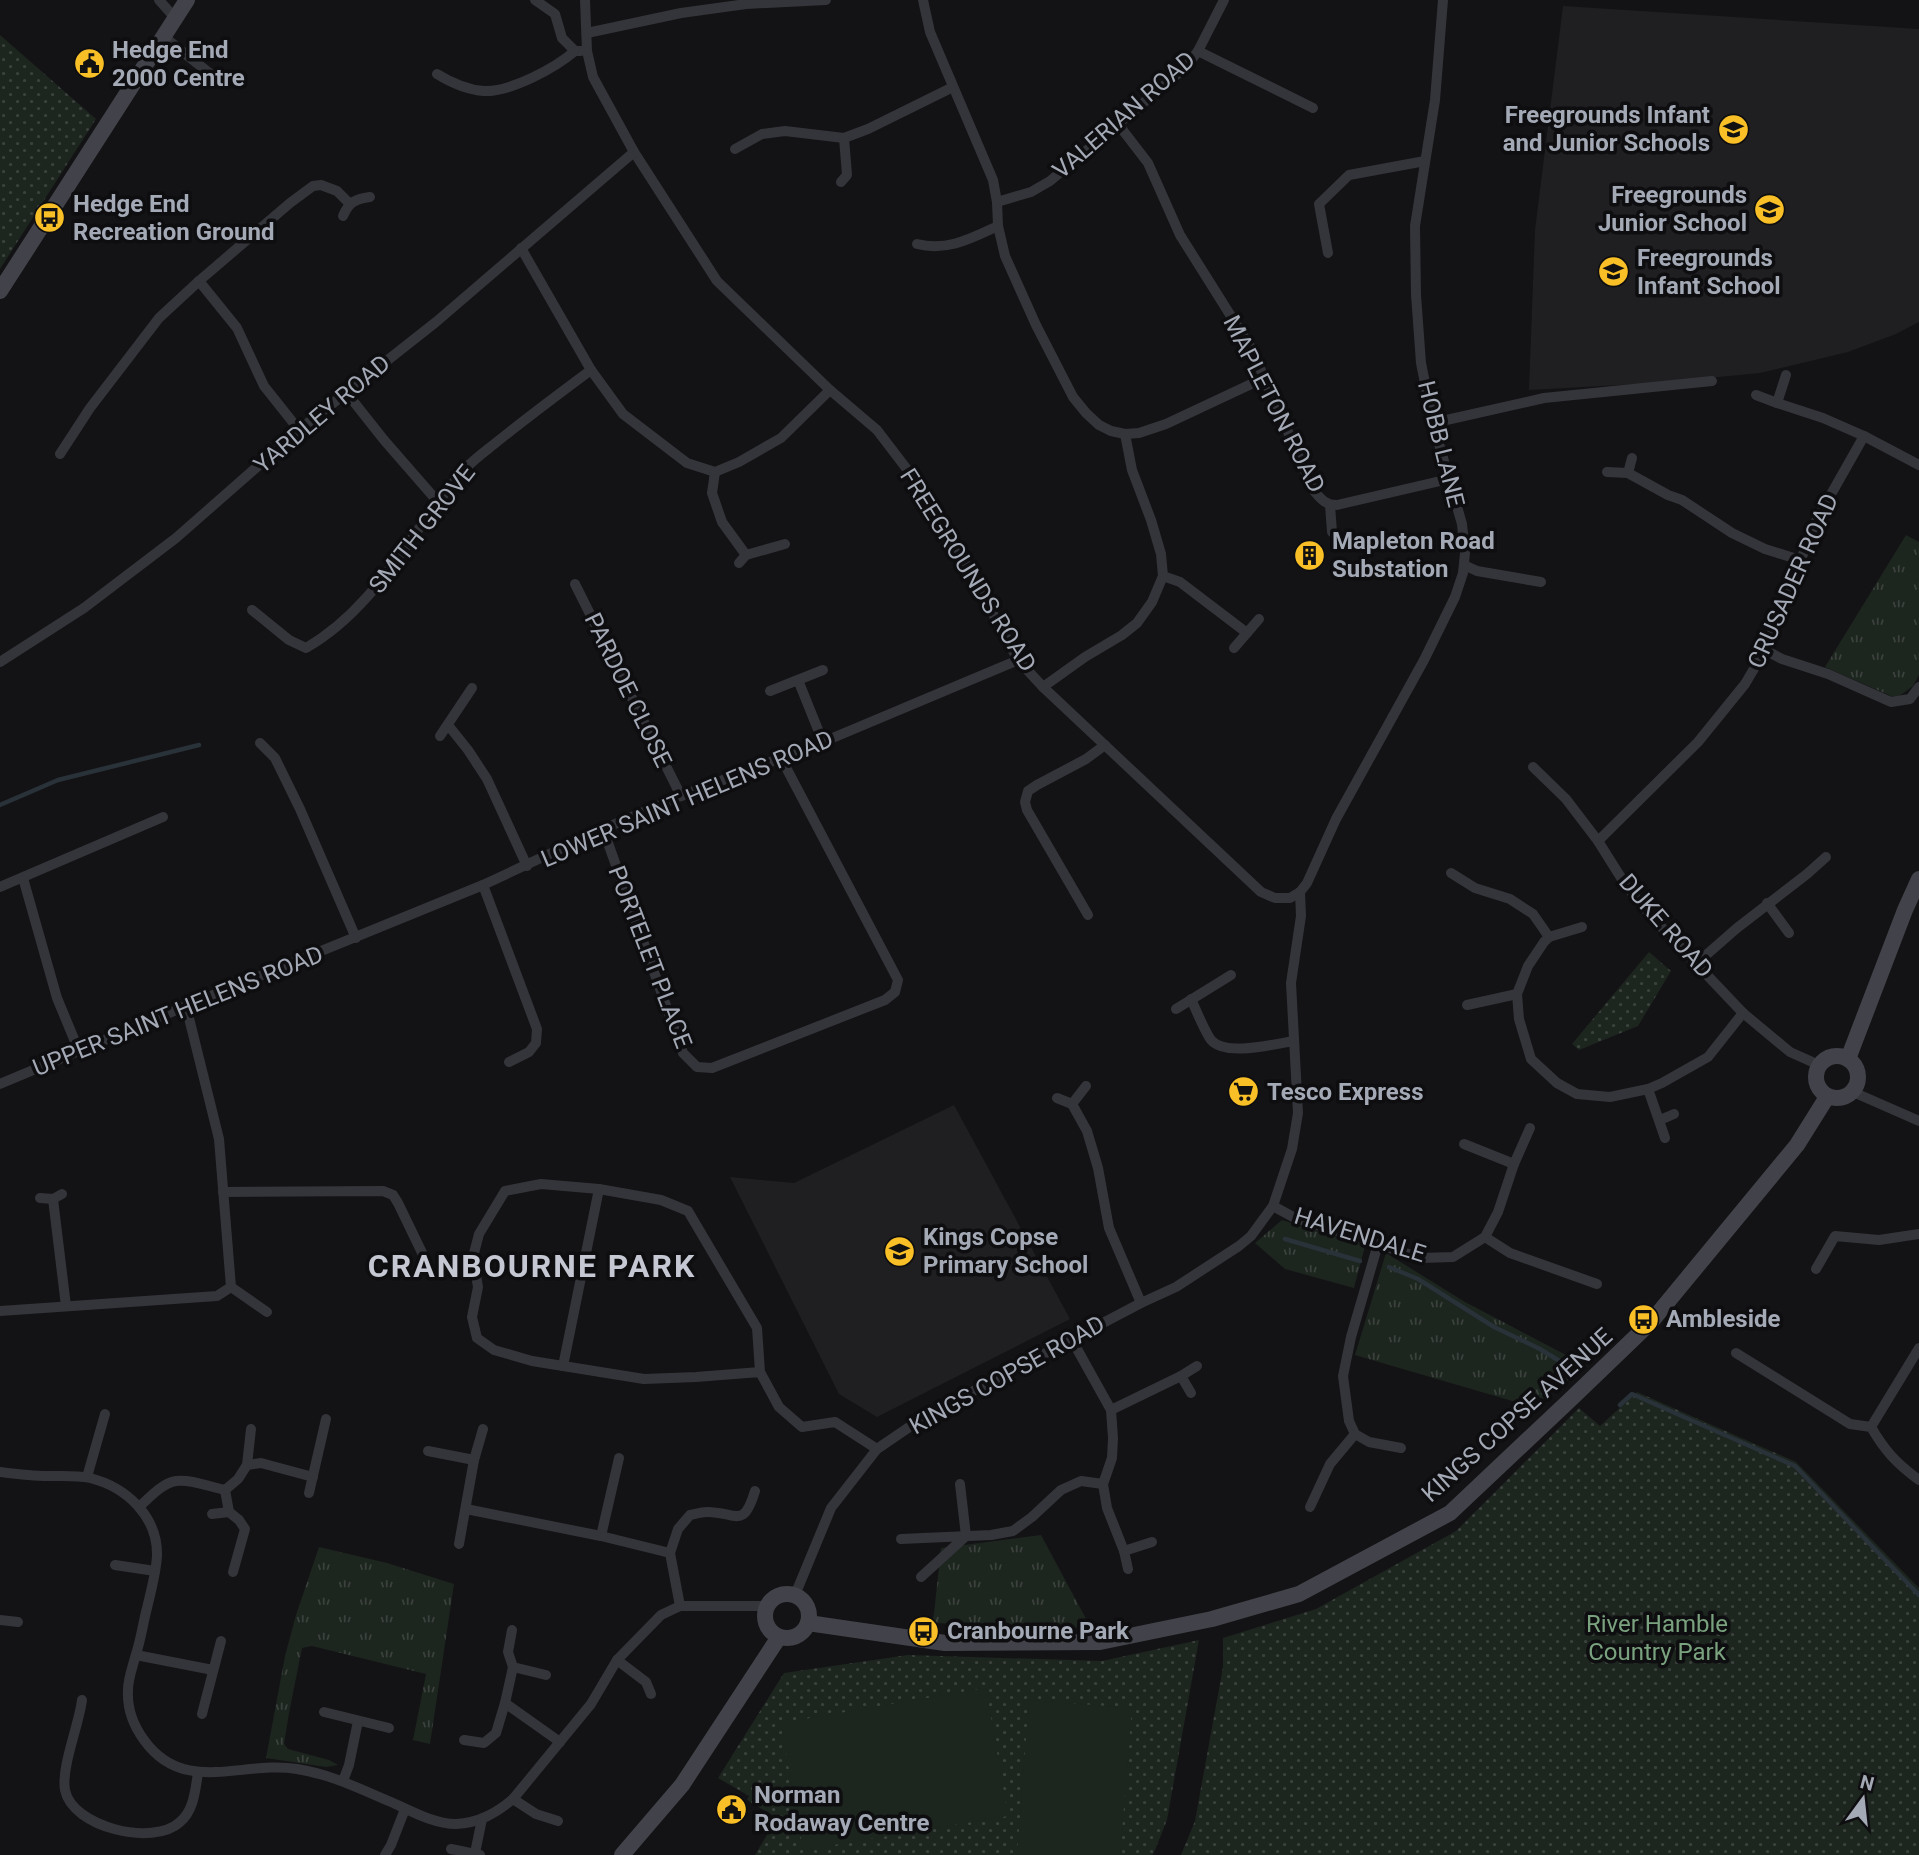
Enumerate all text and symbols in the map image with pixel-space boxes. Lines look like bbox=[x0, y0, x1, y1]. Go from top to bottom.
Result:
place label: Hedge End 2000 Centre bbox=[112, 36, 245, 92]
street label: VALERIAN ROAD bbox=[1047, 46, 1201, 184]
public building icon: Hedge End 2000 Centre bbox=[72, 47, 106, 81]
place label: Freegrounds Infant and Junior Schools bbox=[1503, 101, 1710, 157]
school or university icon: Freegrounds Infant and Junior Schools bbox=[1716, 112, 1750, 146]
place label: Freegrounds Junior School bbox=[1598, 181, 1747, 237]
place label: Hedge End Recreation Ground bbox=[73, 190, 274, 246]
school or university icon: Freegrounds Junior School bbox=[1753, 192, 1787, 226]
bus stop icon: Hedge End Recreation Ground bbox=[33, 201, 67, 235]
place label: Freegrounds Infant School bbox=[1637, 244, 1781, 300]
school or university icon: Freegrounds Infant School bbox=[1597, 255, 1631, 289]
street label: MAPLETON ROAD bbox=[1217, 311, 1331, 497]
street label: YARDLEY ROAD bbox=[248, 349, 396, 479]
street label: HOBB LANE bbox=[1412, 378, 1470, 510]
street label: SMITH GROVE bbox=[363, 459, 481, 599]
street label: FREEGROUNDS ROAD bbox=[894, 463, 1042, 677]
street label: CRUSADER ROAD bbox=[1742, 489, 1844, 673]
place label: Mapleton Road Substation bbox=[1332, 527, 1495, 583]
building icon: Mapleton Road Substation bbox=[1292, 538, 1326, 572]
street label: PARDOE CLOSE bbox=[579, 608, 677, 772]
street label: LOWER SAINT HELENS ROAD bbox=[537, 725, 837, 873]
street label: PORTELET PLACE bbox=[602, 862, 698, 1052]
street label: DUKE ROAD bbox=[1613, 868, 1719, 984]
street label: UPPER SAINT HELENS ROAD bbox=[29, 940, 327, 1082]
supermarket icon: Tesco Express bbox=[1227, 1075, 1261, 1109]
place label: Tesco Express bbox=[1267, 1078, 1424, 1106]
street label: HAVENDALE bbox=[1291, 1202, 1429, 1268]
place label: Kings Copse Primary School bbox=[923, 1223, 1088, 1279]
school or university icon: Kings Copse Primary School bbox=[883, 1234, 917, 1268]
district label: CRANBOURNE PARK bbox=[368, 1247, 696, 1285]
bus stop icon: Ambleside bbox=[1626, 1302, 1660, 1336]
place label: Ambleside bbox=[1666, 1305, 1781, 1333]
street label: KINGS COPSE ROAD bbox=[905, 1310, 1109, 1440]
street label: KINGS COPSE AVENUE bbox=[1416, 1322, 1618, 1508]
park label: River Hamble Country Park bbox=[1586, 1610, 1728, 1666]
bus stop icon: Cranbourne Park bbox=[907, 1614, 941, 1648]
place label: Cranbourne Park bbox=[947, 1617, 1130, 1645]
north arrow bbox=[1828, 1764, 1898, 1834]
text: N bbox=[1858, 1770, 1877, 1796]
place label: Norman Rodaway Centre bbox=[754, 1781, 929, 1837]
public building icon: Norman Rodaway Centre bbox=[714, 1792, 748, 1826]

